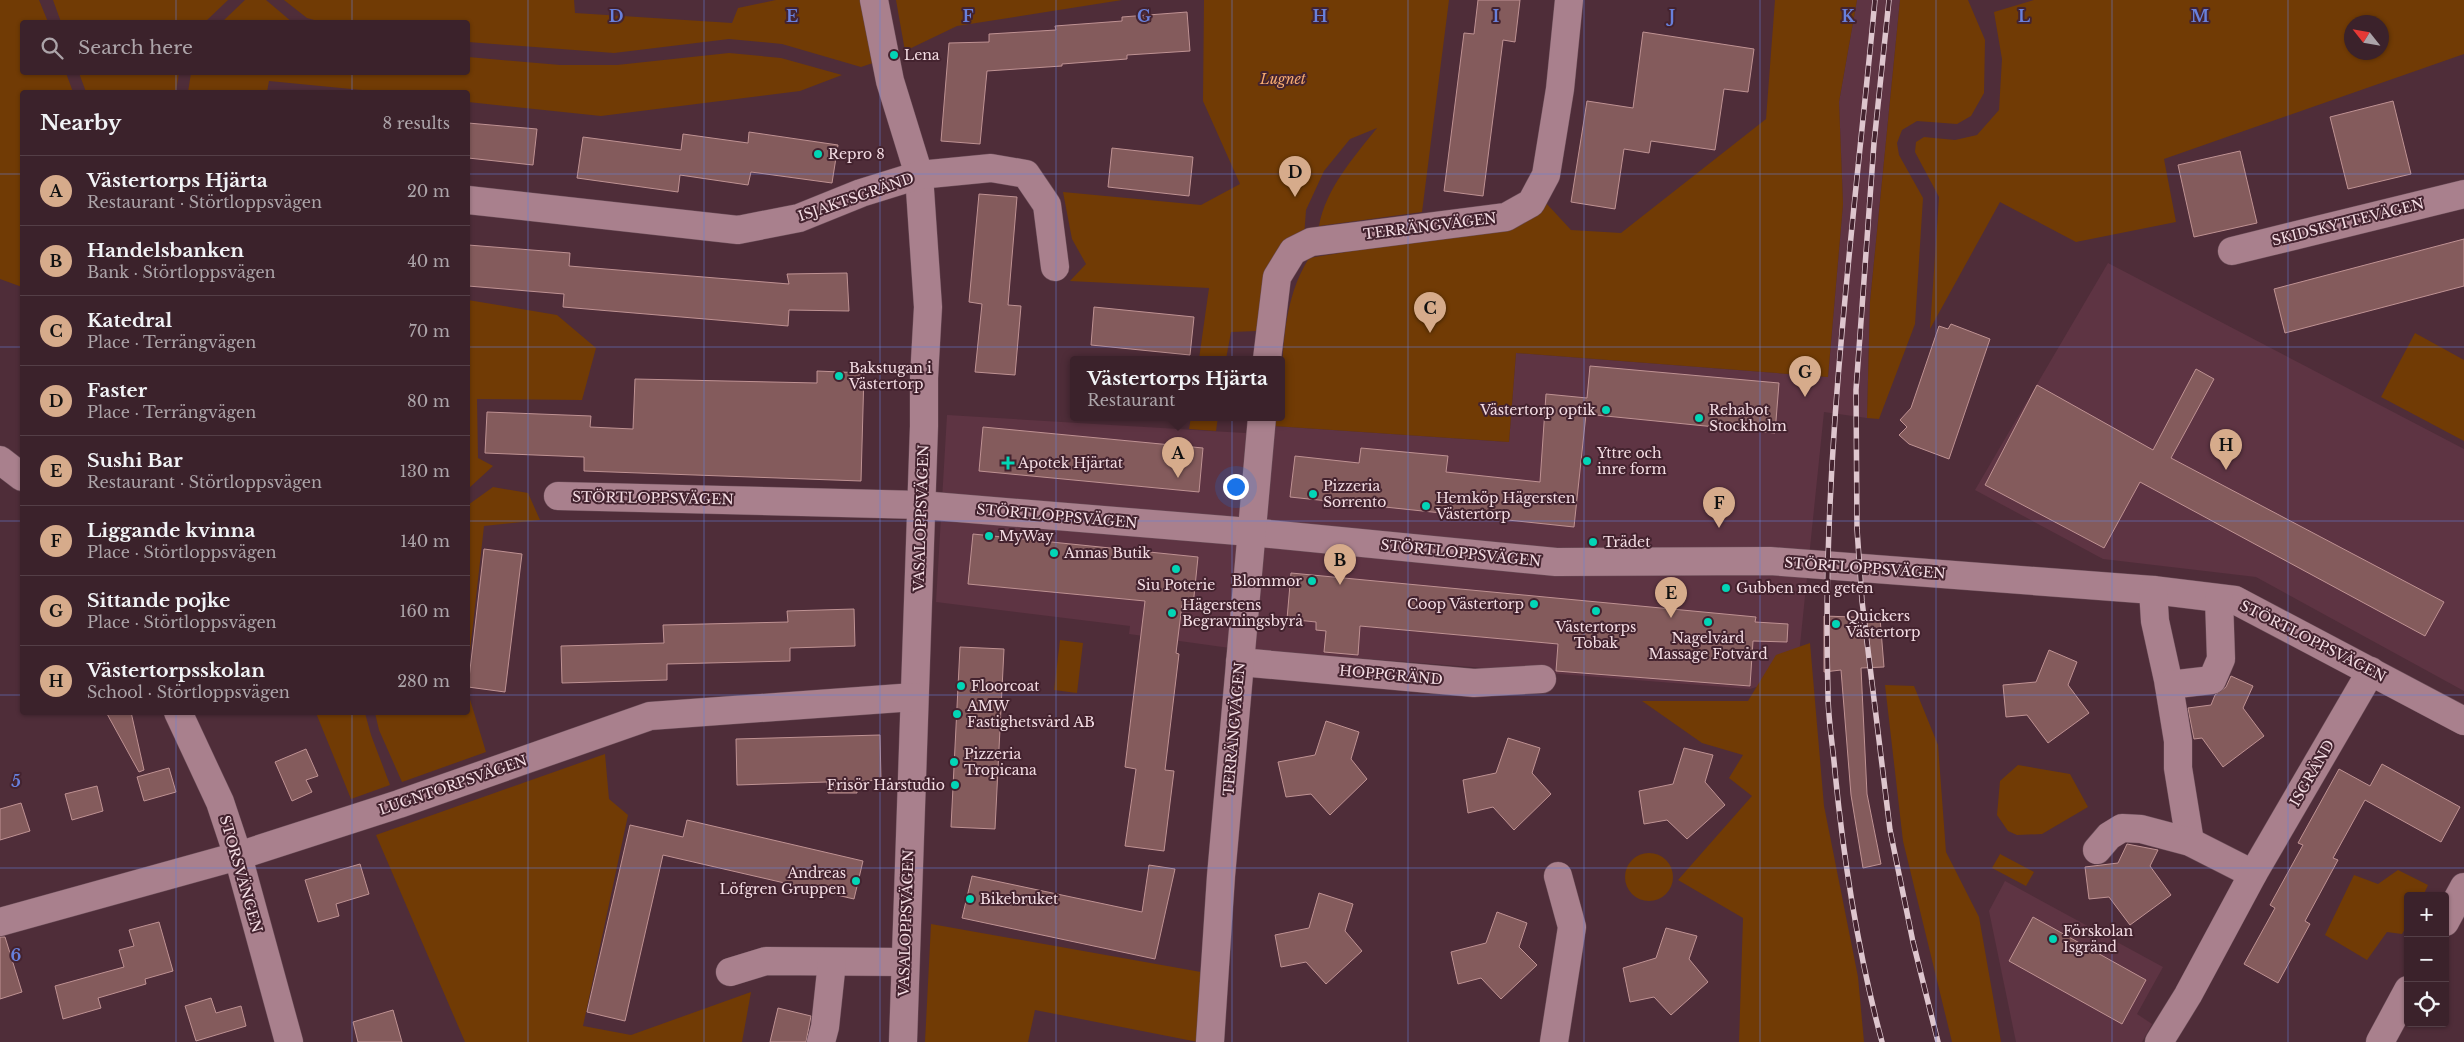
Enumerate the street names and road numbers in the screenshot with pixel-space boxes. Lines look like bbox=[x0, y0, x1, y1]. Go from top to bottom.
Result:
street label: ISJAKTSGRÄND bbox=[796, 169, 916, 225]
street label: SKIDSKYTTEVÄGEN bbox=[2270, 194, 2426, 250]
street label: TERRÄNGVÄGEN bbox=[1362, 209, 1498, 243]
street label: VASALOPPSVÄGEN bbox=[909, 444, 933, 593]
street label: STÖRTLOPPSVÄGEN bbox=[572, 487, 734, 508]
street label: STÖRTLOPPSVÄGEN bbox=[976, 499, 1139, 532]
street label: STÖRTLOPPSVÄGEN bbox=[1380, 535, 1543, 570]
street label: STÖRTLOPPSVÄGEN bbox=[1784, 552, 1947, 583]
street label: STÖRTLOPPSVÄGEN bbox=[2237, 595, 2390, 686]
street label: TERRÄNGVÄGEN bbox=[1219, 661, 1249, 797]
street label: HOPPGRÄND bbox=[1338, 661, 1444, 689]
street label: ISGRÄND bbox=[2286, 737, 2338, 809]
street label: LUGNTORPSVÄGEN bbox=[376, 751, 530, 819]
street label: STORSVÄNGEN bbox=[216, 813, 266, 935]
street label: VASALOPPSVÄGEN bbox=[894, 849, 918, 998]

